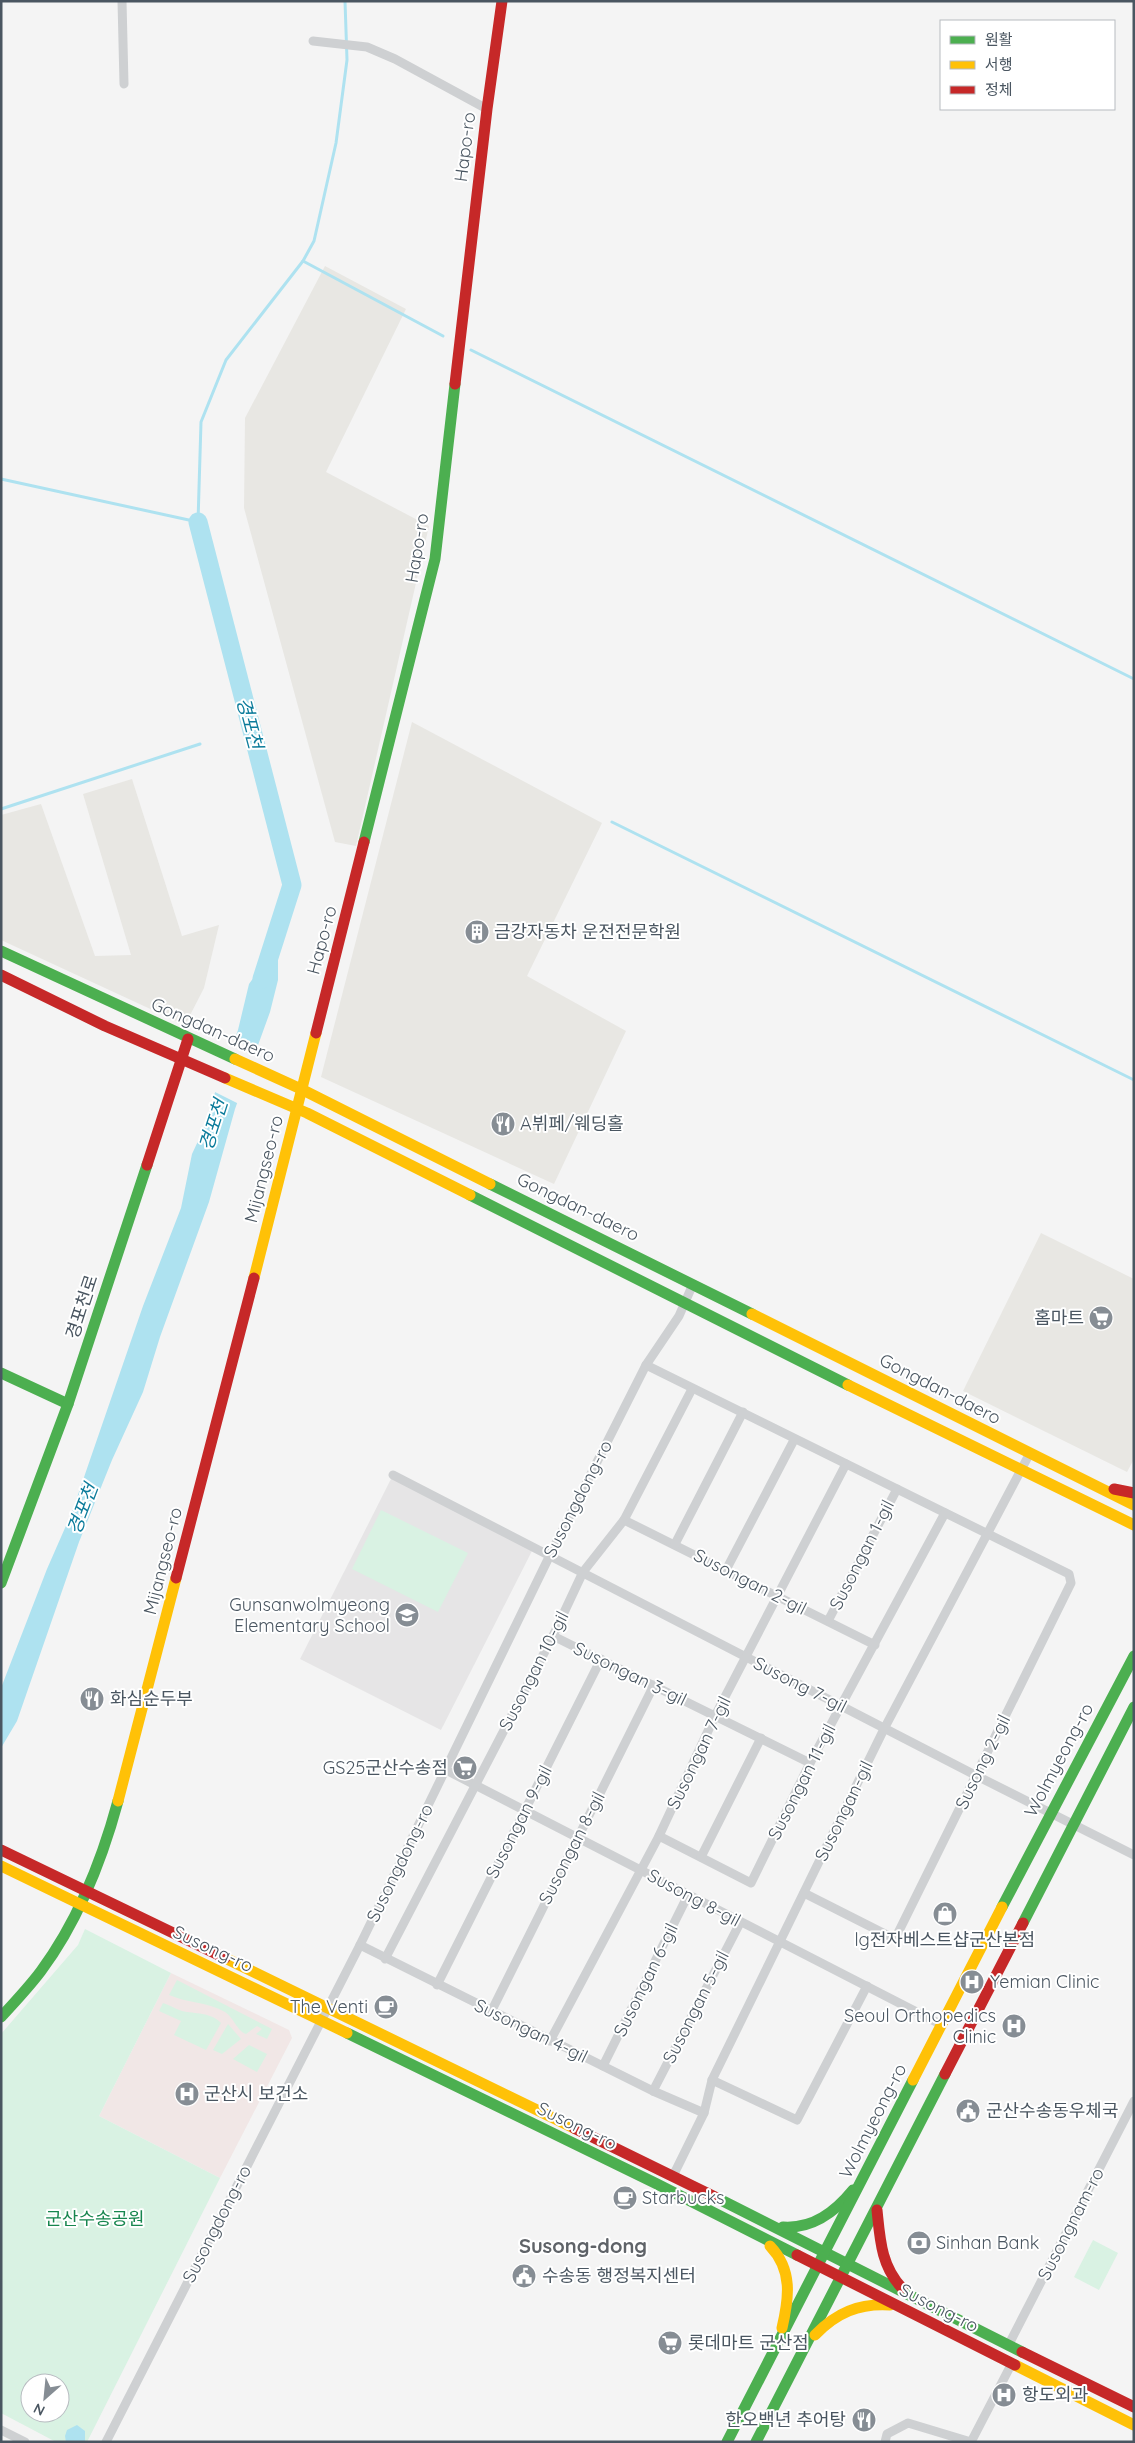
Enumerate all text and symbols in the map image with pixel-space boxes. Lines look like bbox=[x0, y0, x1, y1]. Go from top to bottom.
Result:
legend bbox=[940, 20, 1115, 110]
text: 원활 bbox=[985, 30, 1013, 49]
text: 서행 bbox=[985, 55, 1013, 74]
text: 정체 bbox=[985, 80, 1013, 99]
street label: Hapo-ro bbox=[449, 111, 480, 183]
street label: Hapo-ro bbox=[400, 512, 433, 584]
water label: 경포천 bbox=[232, 695, 269, 753]
street label: Hapo-ro bbox=[301, 903, 342, 977]
building icon: 금강자동차 운전전문학원 bbox=[464, 919, 490, 945]
place label: 금강자동차 운전전문학원 bbox=[494, 920, 681, 943]
street label: Gongdan-daero bbox=[148, 992, 279, 1067]
water label: 경포천 bbox=[193, 1095, 233, 1154]
restaurant icon: A뷔페/웨딩홀 bbox=[490, 1111, 516, 1137]
place label: A뷔페/웨딩홀 bbox=[520, 1112, 624, 1135]
street label: Mijangseo-ro bbox=[239, 1113, 288, 1225]
street label: Gongdan-daero bbox=[513, 1167, 643, 1246]
street label: 경포천로 bbox=[60, 1272, 103, 1342]
supermarket icon: 홈마트 bbox=[1088, 1305, 1114, 1331]
place label: 홈마트 bbox=[1034, 1306, 1084, 1329]
street label: Gongdan-daero bbox=[876, 1348, 1005, 1429]
street label: Susongdong-ro bbox=[538, 1436, 617, 1561]
water label: 경포천 bbox=[61, 1479, 103, 1538]
street label: Susongan 1-gil bbox=[824, 1496, 899, 1614]
street label: Mijangseo-ro bbox=[138, 1505, 187, 1617]
street label: Susongan 2-gil bbox=[690, 1543, 811, 1620]
place label: Gunsanwolmyeong Elementary School bbox=[229, 1593, 390, 1637]
school or university icon: Gunsanwolmyeong Elementary School bbox=[394, 1602, 420, 1628]
street label: Susongan 10-gil bbox=[494, 1607, 574, 1734]
street label: Susongan 3-gil bbox=[570, 1636, 691, 1711]
street label: Susong 7-gil bbox=[750, 1651, 851, 1718]
restaurant icon: 화심순두부 bbox=[79, 1686, 105, 1712]
place label: 화심순두부 bbox=[110, 1687, 193, 1710]
street label: Susongan 7-gil bbox=[661, 1692, 736, 1813]
street label: Wolmyeong-ro bbox=[1019, 1699, 1098, 1821]
street label: Susong 2-gil bbox=[950, 1711, 1015, 1813]
street label: Susongan 11-gil bbox=[762, 1720, 841, 1844]
supermarket icon: GS25군산수송점 bbox=[452, 1755, 478, 1781]
place label: GS25군산수송점 bbox=[323, 1756, 448, 1779]
street label: Susongan-gil bbox=[809, 1757, 878, 1865]
street label: Susongan 9-gil bbox=[480, 1761, 557, 1882]
street label: Susongan 8-gil bbox=[533, 1788, 610, 1908]
street label: Susongdong-ro bbox=[361, 1800, 438, 1926]
street label: Susong 8-gil bbox=[644, 1863, 745, 1932]
shop icon: lg전자베스트샵군산본점 bbox=[932, 1901, 958, 1927]
street label: Susongan 6-gil bbox=[608, 1919, 683, 2040]
street label: Susong-ro bbox=[170, 1920, 257, 1977]
place label: lg전자베스트샵군산본점 bbox=[855, 1928, 1035, 1951]
street label: Susongan 5-gil bbox=[657, 1947, 734, 2067]
hospital icon: Yemian Clinic bbox=[959, 1969, 985, 1995]
place label: Yemian Clinic bbox=[990, 1970, 1099, 1993]
street label: Susongan 4-gil bbox=[471, 1993, 592, 2068]
cafe icon: The Venti bbox=[373, 1994, 399, 2020]
place label: The Venti bbox=[290, 1995, 368, 2018]
place label: Seoul Orthopedics Clinic bbox=[844, 2004, 996, 2048]
hospital icon: Seoul Orthopedics Clinic bbox=[1001, 2013, 1027, 2039]
street label: Wolmyeong-ro bbox=[834, 2060, 911, 2182]
hospital icon: 군산시 보건소 bbox=[174, 2081, 200, 2107]
place label: 군산시 보건소 bbox=[204, 2082, 308, 2105]
street label: Susong-ro bbox=[534, 2096, 621, 2155]
public building icon: 군산수송동우체국 bbox=[955, 2098, 981, 2124]
place label: 군산수송동우체국 bbox=[986, 2099, 1118, 2122]
street label: Susongdong-ro bbox=[177, 2161, 256, 2286]
street label: Susongnam-ro bbox=[1032, 2164, 1109, 2284]
cafe icon: Starbucks bbox=[612, 2185, 638, 2211]
place label: Starbucks bbox=[642, 2186, 725, 2209]
park label: 군산수송공원 bbox=[45, 2207, 145, 2230]
bank icon: Sinhan Bank bbox=[906, 2230, 932, 2256]
place label: Sinhan Bank bbox=[936, 2231, 1039, 2254]
district label: Susong-dong bbox=[519, 2233, 647, 2258]
public building icon: 수송동 행정복지센터 bbox=[511, 2263, 537, 2289]
place label: 수송동 행정복지센터 bbox=[542, 2264, 696, 2287]
street label: Susong-ro bbox=[896, 2278, 983, 2337]
supermarket icon: 롯데마트 군산점 bbox=[657, 2330, 683, 2356]
place label: 롯데마트 군산점 bbox=[688, 2331, 809, 2354]
north arrow bbox=[20, 2373, 70, 2423]
hospital icon: 항도외과 bbox=[991, 2382, 1017, 2408]
place label: 항도외과 bbox=[1022, 2383, 1089, 2406]
text: N bbox=[30, 2399, 48, 2420]
restaurant icon: 한오백년 추어탕 bbox=[851, 2407, 877, 2433]
place label: 한오백년 추어탕 bbox=[725, 2408, 846, 2431]

